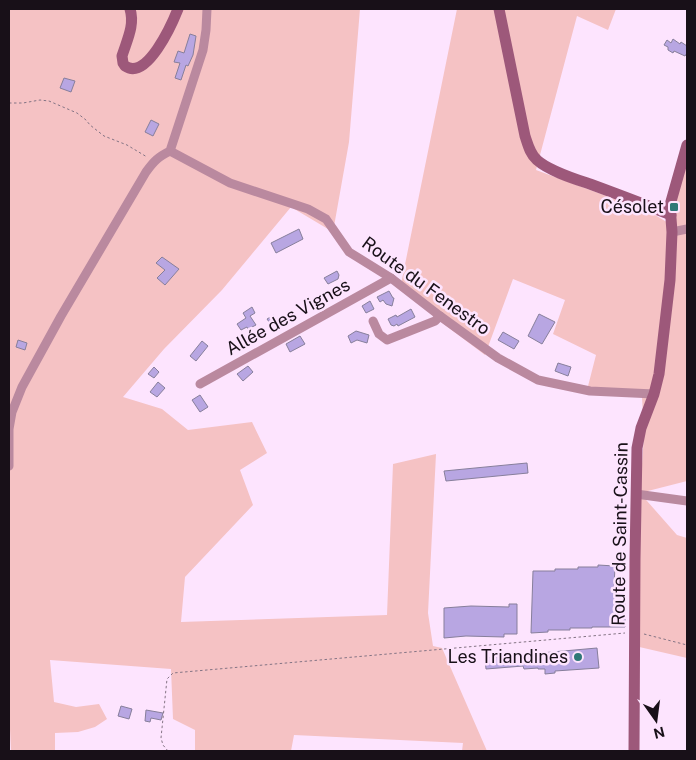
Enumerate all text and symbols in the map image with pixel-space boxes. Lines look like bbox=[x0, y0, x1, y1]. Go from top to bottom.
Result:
place label: Césolet bbox=[600, 196, 664, 217]
marker: Césolet bbox=[668, 201, 680, 213]
street label: Route du Fenestro bbox=[358, 232, 494, 339]
street label: Allée des Vignes bbox=[222, 274, 353, 359]
street label: Route de Saint-Cassin bbox=[607, 442, 632, 626]
place label: Les Triandines bbox=[447, 646, 568, 667]
marker: Les Triandines bbox=[572, 651, 584, 663]
north arrow bbox=[631, 695, 681, 745]
text: N bbox=[652, 724, 666, 742]

